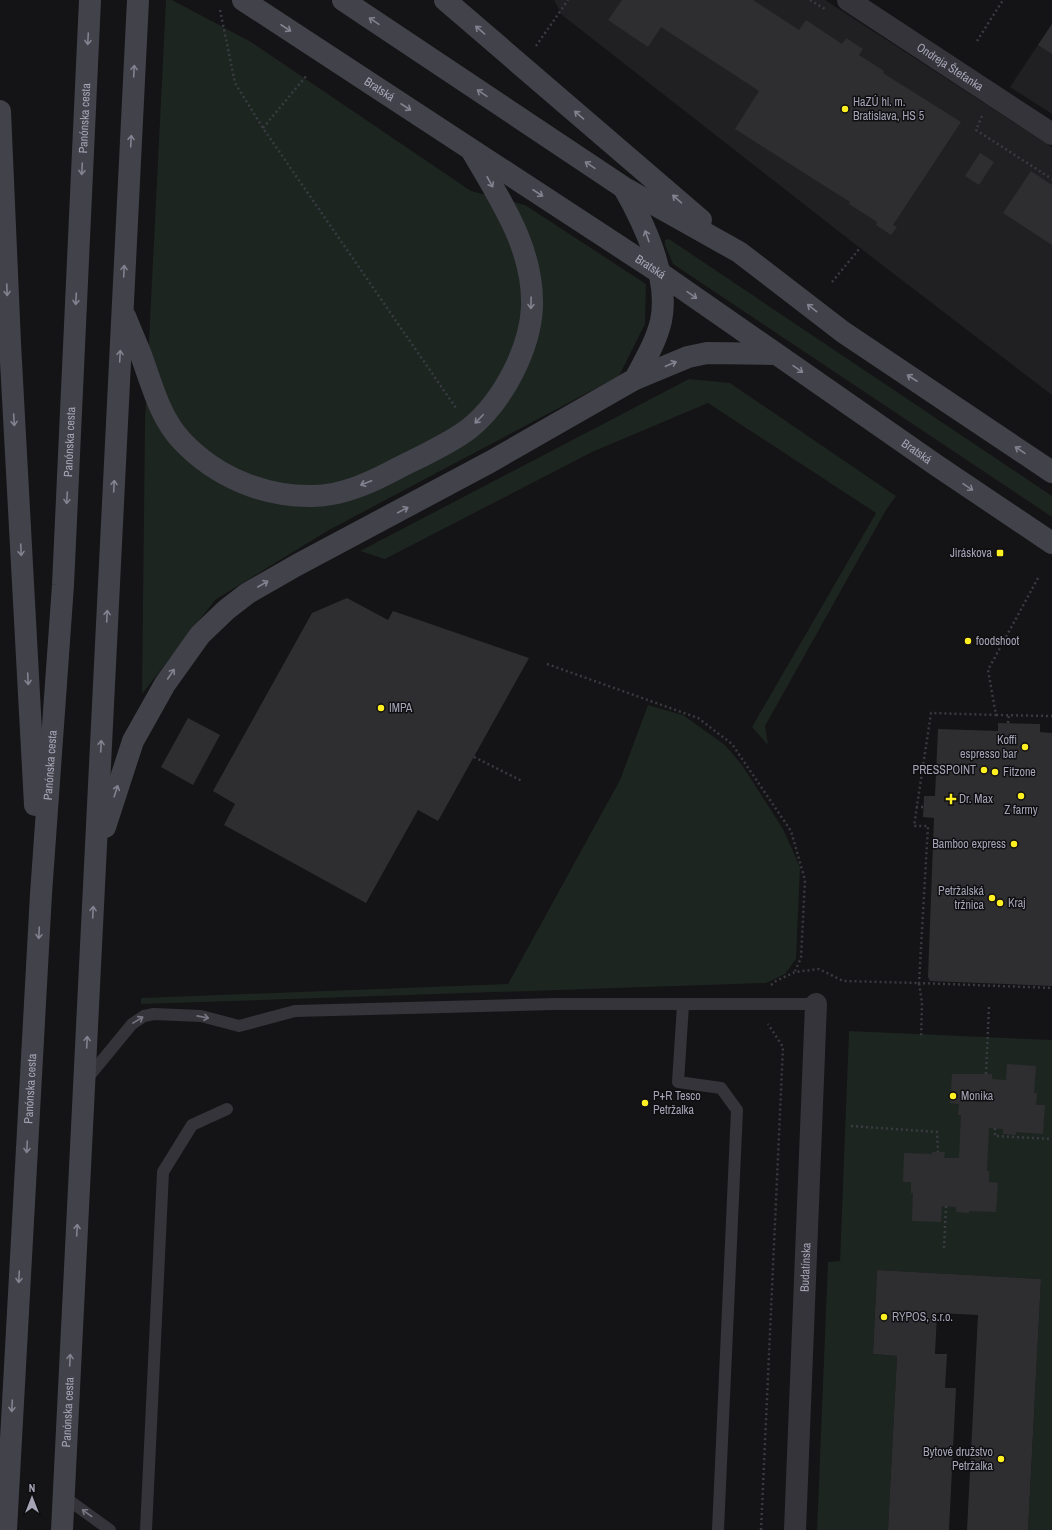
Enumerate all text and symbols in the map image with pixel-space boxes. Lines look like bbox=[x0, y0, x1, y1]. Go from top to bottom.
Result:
one-way arrow bbox=[368, 16, 380, 24]
one-way arrow bbox=[280, 24, 291, 32]
one-way arrow bbox=[475, 25, 485, 34]
one-way arrow bbox=[84, 32, 92, 45]
street label: Ondreja Štefanka bbox=[914, 39, 987, 95]
one-way arrow bbox=[131, 65, 138, 78]
street label: Bratská bbox=[361, 73, 398, 105]
street label: Panónska cesta bbox=[75, 82, 94, 154]
one-way arrow bbox=[477, 89, 488, 97]
place label: HaZÚ hl. m. Bratislava, HS 5 bbox=[853, 94, 925, 124]
one-way arrow bbox=[400, 103, 412, 111]
marker: HaZÚ hl. m. Bratislava, HS 5 bbox=[840, 104, 850, 114]
one-way arrow bbox=[573, 110, 584, 119]
one-way arrow bbox=[127, 135, 134, 148]
one-way arrow bbox=[585, 161, 596, 169]
one-way arrow bbox=[78, 162, 86, 175]
one-way arrow bbox=[486, 176, 494, 188]
one-way arrow bbox=[532, 189, 543, 197]
one-way arrow bbox=[672, 195, 682, 204]
one-way arrow bbox=[643, 230, 650, 243]
street label: Bratská bbox=[632, 251, 669, 283]
one-way arrow bbox=[121, 265, 128, 278]
one-way arrow bbox=[4, 283, 11, 296]
one-way arrow bbox=[686, 291, 697, 299]
one-way arrow bbox=[72, 292, 80, 305]
one-way arrow bbox=[527, 297, 535, 310]
one-way arrow bbox=[806, 304, 817, 313]
one-way arrow bbox=[116, 350, 124, 363]
one-way arrow bbox=[665, 360, 677, 368]
one-way arrow bbox=[793, 365, 804, 373]
one-way arrow bbox=[906, 373, 918, 381]
street label: Panónska cesta bbox=[60, 406, 79, 477]
one-way arrow bbox=[10, 413, 17, 426]
one-way arrow bbox=[474, 414, 484, 424]
street label: Bratská bbox=[898, 435, 935, 468]
one-way arrow bbox=[1015, 446, 1026, 454]
one-way arrow bbox=[361, 479, 373, 487]
one-way arrow bbox=[110, 480, 117, 493]
one-way arrow bbox=[963, 483, 974, 491]
one-way arrow bbox=[63, 491, 70, 504]
one-way arrow bbox=[397, 505, 409, 513]
one-way arrow bbox=[17, 543, 24, 556]
place label: Jiráskova bbox=[950, 545, 993, 561]
marker: Jiráskova bbox=[995, 548, 1005, 558]
one-way arrow bbox=[257, 580, 269, 588]
one-way arrow bbox=[104, 610, 111, 623]
place label: foodshoot bbox=[976, 633, 1019, 649]
marker: foodshoot bbox=[963, 636, 973, 646]
one-way arrow bbox=[167, 669, 175, 680]
one-way arrow bbox=[25, 672, 32, 685]
place label: IMPA bbox=[389, 700, 413, 716]
marker: IMPA bbox=[376, 703, 386, 713]
street label: Panónska cesta bbox=[40, 729, 61, 801]
place label: Koffi espresso bar bbox=[960, 732, 1018, 762]
one-way arrow bbox=[97, 740, 105, 753]
marker: Koffi espresso bar bbox=[1020, 742, 1030, 752]
place label: PRESSPOINT bbox=[913, 762, 976, 778]
place label: Fitzone bbox=[1003, 764, 1036, 780]
marker: PRESSPOINT bbox=[979, 765, 989, 775]
marker: Fitzone bbox=[990, 767, 1000, 777]
one-way arrow bbox=[113, 785, 120, 798]
place label: Dr. Max bbox=[959, 791, 993, 807]
marker: Z farmy bbox=[1016, 791, 1026, 801]
marker: Dr. Max bbox=[946, 794, 956, 804]
place label: Z farmy bbox=[1004, 802, 1038, 818]
place label: Bamboo express bbox=[932, 836, 1006, 852]
marker: Bamboo express bbox=[1009, 839, 1019, 849]
place label: Petržalská tržnica bbox=[938, 883, 985, 913]
marker: Petržalská tržnica bbox=[987, 893, 997, 903]
place label: Kraj bbox=[1008, 895, 1026, 911]
marker: Kraj bbox=[995, 898, 1005, 908]
one-way arrow bbox=[89, 906, 97, 919]
one-way arrow bbox=[35, 926, 42, 939]
one-way arrow bbox=[196, 1013, 209, 1021]
one-way arrow bbox=[132, 1016, 143, 1024]
one-way arrow bbox=[83, 1036, 91, 1049]
street label: Panónska cesta bbox=[20, 1053, 40, 1124]
place label: P+R Tesco Petržalka bbox=[653, 1088, 701, 1118]
place label: Monika bbox=[961, 1088, 994, 1104]
marker: Monika bbox=[948, 1091, 958, 1101]
marker: P+R Tesco Petržalka bbox=[640, 1098, 650, 1108]
one-way arrow bbox=[23, 1140, 30, 1153]
one-way arrow bbox=[74, 1224, 81, 1237]
street label: Budatínska bbox=[797, 1242, 814, 1292]
one-way arrow bbox=[16, 1270, 23, 1283]
place label: RYPOS, s.r.o. bbox=[892, 1309, 953, 1325]
marker: RYPOS, s.r.o. bbox=[879, 1312, 889, 1322]
one-way arrow bbox=[67, 1354, 74, 1367]
street label: Panónska cesta bbox=[58, 1376, 78, 1448]
one-way arrow bbox=[8, 1399, 16, 1412]
place label: Bytové družstvo Petržalka bbox=[923, 1444, 994, 1474]
marker: Bytové družstvo Petržalka bbox=[996, 1454, 1006, 1464]
north arrow bbox=[12, 1478, 52, 1518]
text: N bbox=[29, 1481, 35, 1495]
one-way arrow bbox=[81, 1509, 92, 1517]

